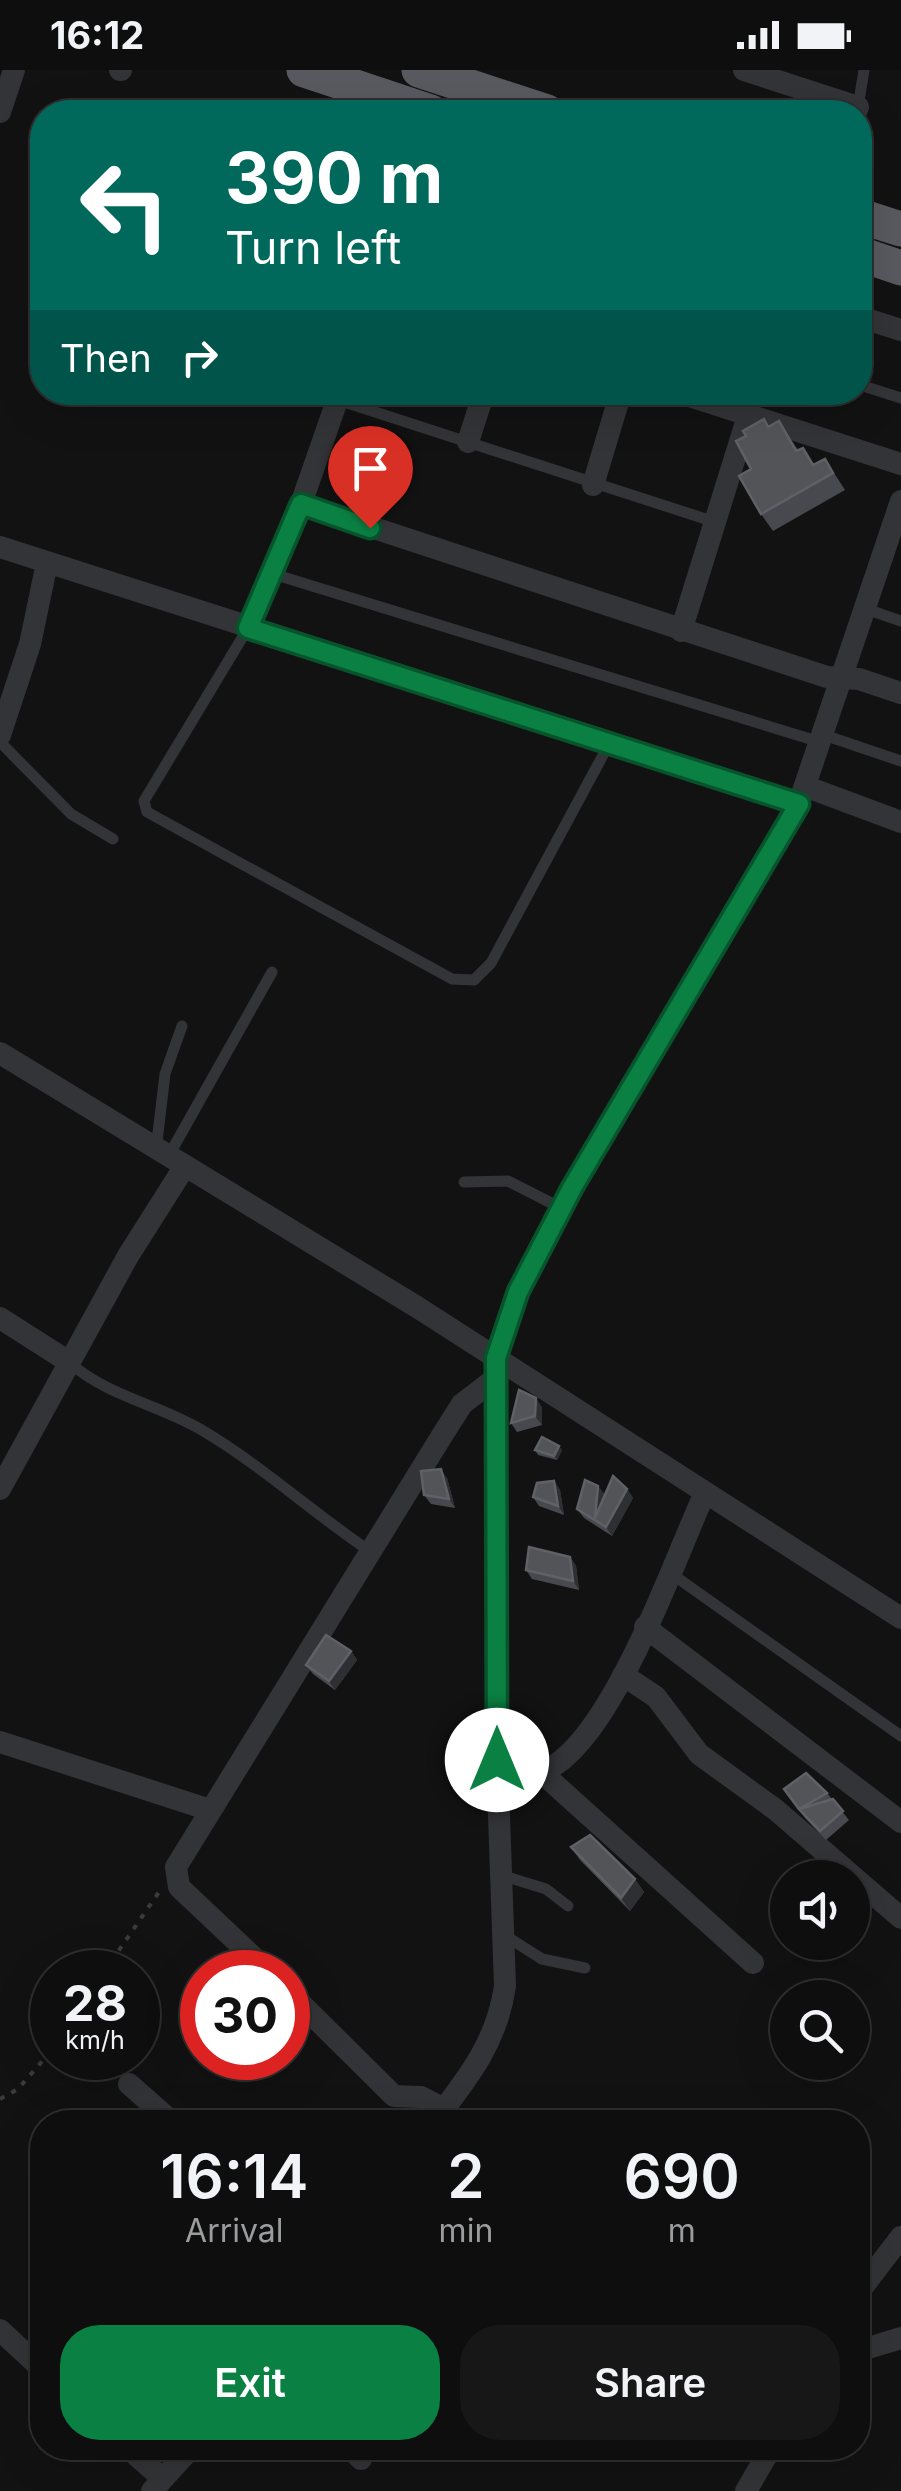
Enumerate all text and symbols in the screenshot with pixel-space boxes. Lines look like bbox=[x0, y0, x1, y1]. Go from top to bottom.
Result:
text: 16:12 bbox=[50, 12, 144, 58]
text: 390 m bbox=[225, 135, 443, 220]
icon: left bbox=[60, 140, 190, 270]
text: Turn left bbox=[225, 220, 401, 275]
icon: right bbox=[172, 330, 227, 385]
text: Then bbox=[60, 335, 152, 381]
pin bbox=[328, 426, 413, 529]
icon: arrive bbox=[343, 441, 398, 496]
position arrow bbox=[445, 1708, 549, 1812]
map controls bbox=[770, 1860, 870, 2080]
button: sound bbox=[770, 1860, 870, 1960]
speed limit sign: 30 bbox=[180, 1950, 310, 2080]
text: 28 bbox=[63, 1973, 127, 2033]
button: search bbox=[770, 1980, 870, 2080]
text: km/h bbox=[65, 2025, 125, 2055]
text: 16:14 bbox=[160, 2140, 308, 2212]
text: 2 bbox=[447, 2140, 485, 2212]
text: 690 bbox=[623, 2140, 740, 2212]
text: Arrival bbox=[185, 2211, 284, 2250]
text: min bbox=[439, 2211, 493, 2250]
text: m bbox=[668, 2211, 696, 2250]
button: Exit bbox=[60, 2325, 440, 2440]
button: Share bbox=[460, 2325, 840, 2440]

